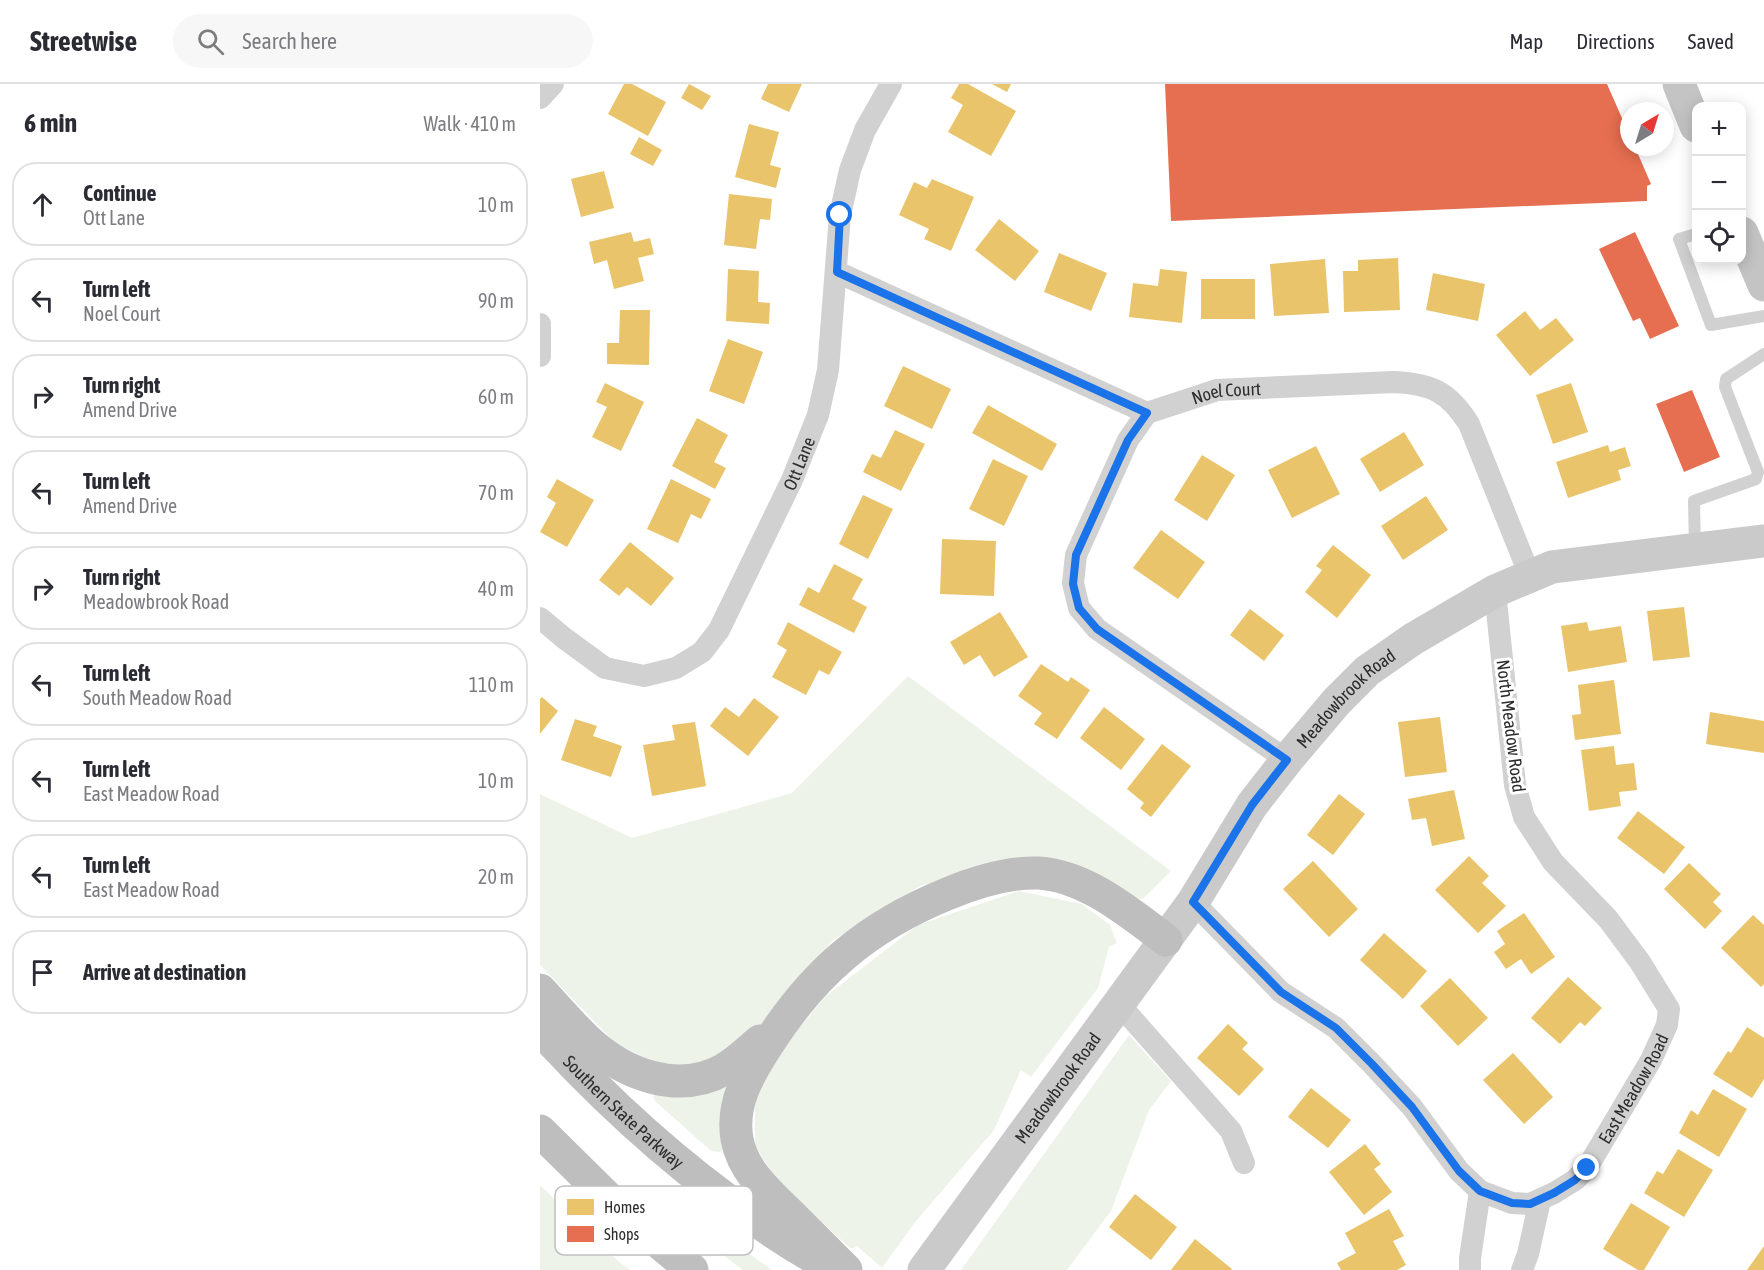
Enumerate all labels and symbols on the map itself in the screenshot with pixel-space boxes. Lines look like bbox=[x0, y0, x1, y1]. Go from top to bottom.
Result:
north arrow bbox=[1620, 102, 1674, 156]
route start bbox=[826, 201, 852, 227]
street label: Noel Court bbox=[1189, 378, 1261, 408]
street label: Ott Lane bbox=[778, 434, 819, 493]
street label: Meadowbrook Road bbox=[1292, 644, 1399, 752]
street label: North Meadow Road bbox=[1492, 658, 1530, 794]
street label: Meadowbrook Road bbox=[1010, 1028, 1105, 1147]
street label: East Meadow Road bbox=[1594, 1030, 1672, 1147]
street label: Southern State Parkway bbox=[560, 1051, 688, 1173]
route end bbox=[1573, 1154, 1599, 1180]
legend bbox=[555, 1186, 753, 1255]
text: Homes bbox=[604, 1198, 646, 1216]
text: Shops bbox=[604, 1225, 640, 1244]

